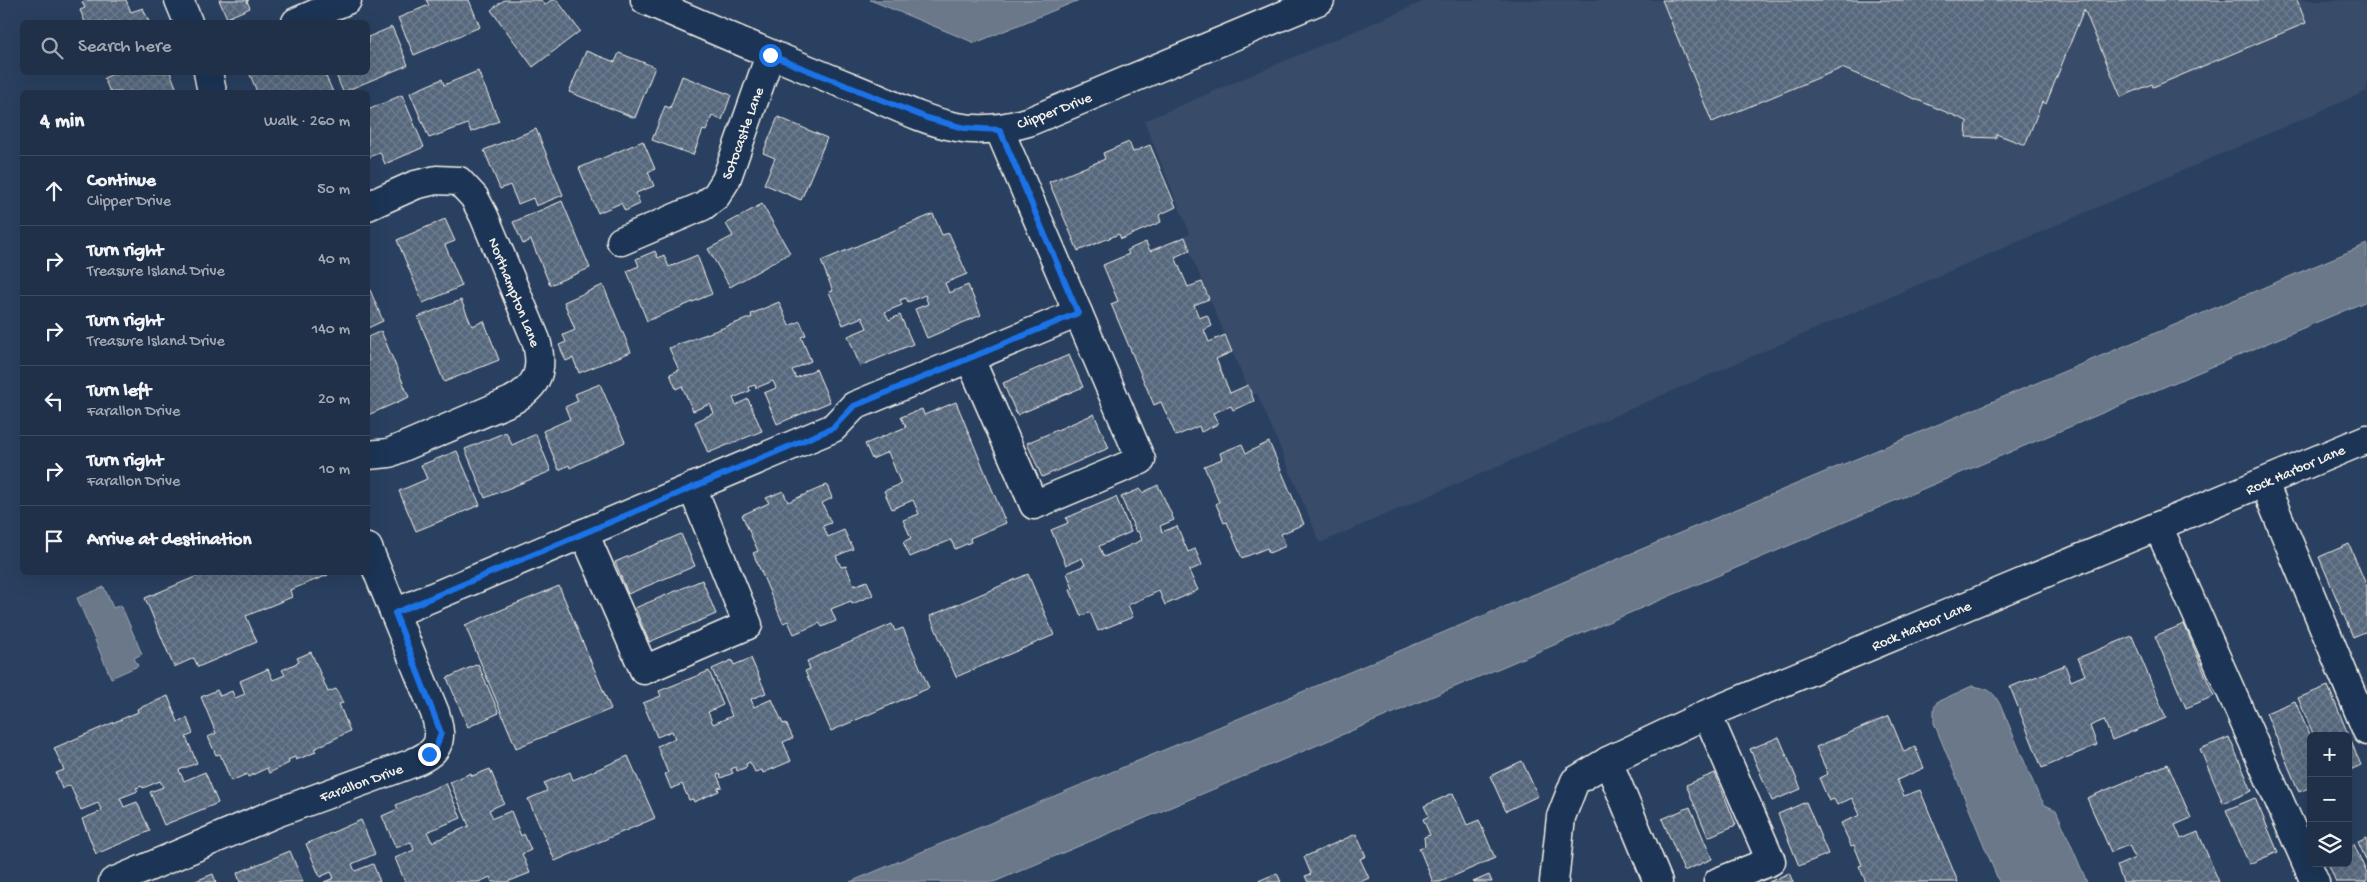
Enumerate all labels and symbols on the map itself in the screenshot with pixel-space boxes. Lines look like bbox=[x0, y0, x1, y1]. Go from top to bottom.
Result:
route start bbox=[759, 44, 782, 67]
street label: Sotocastle Lane bbox=[719, 85, 769, 182]
street label: Clipper Drive bbox=[1015, 89, 1095, 134]
street label: Northampton Lane bbox=[483, 235, 543, 350]
street label: Rock Harbor Lane bbox=[2243, 442, 2349, 500]
street label: Rock Harbor Lane bbox=[1869, 598, 1975, 656]
route end bbox=[418, 743, 441, 766]
street label: Farallon Drive bbox=[317, 760, 406, 808]

